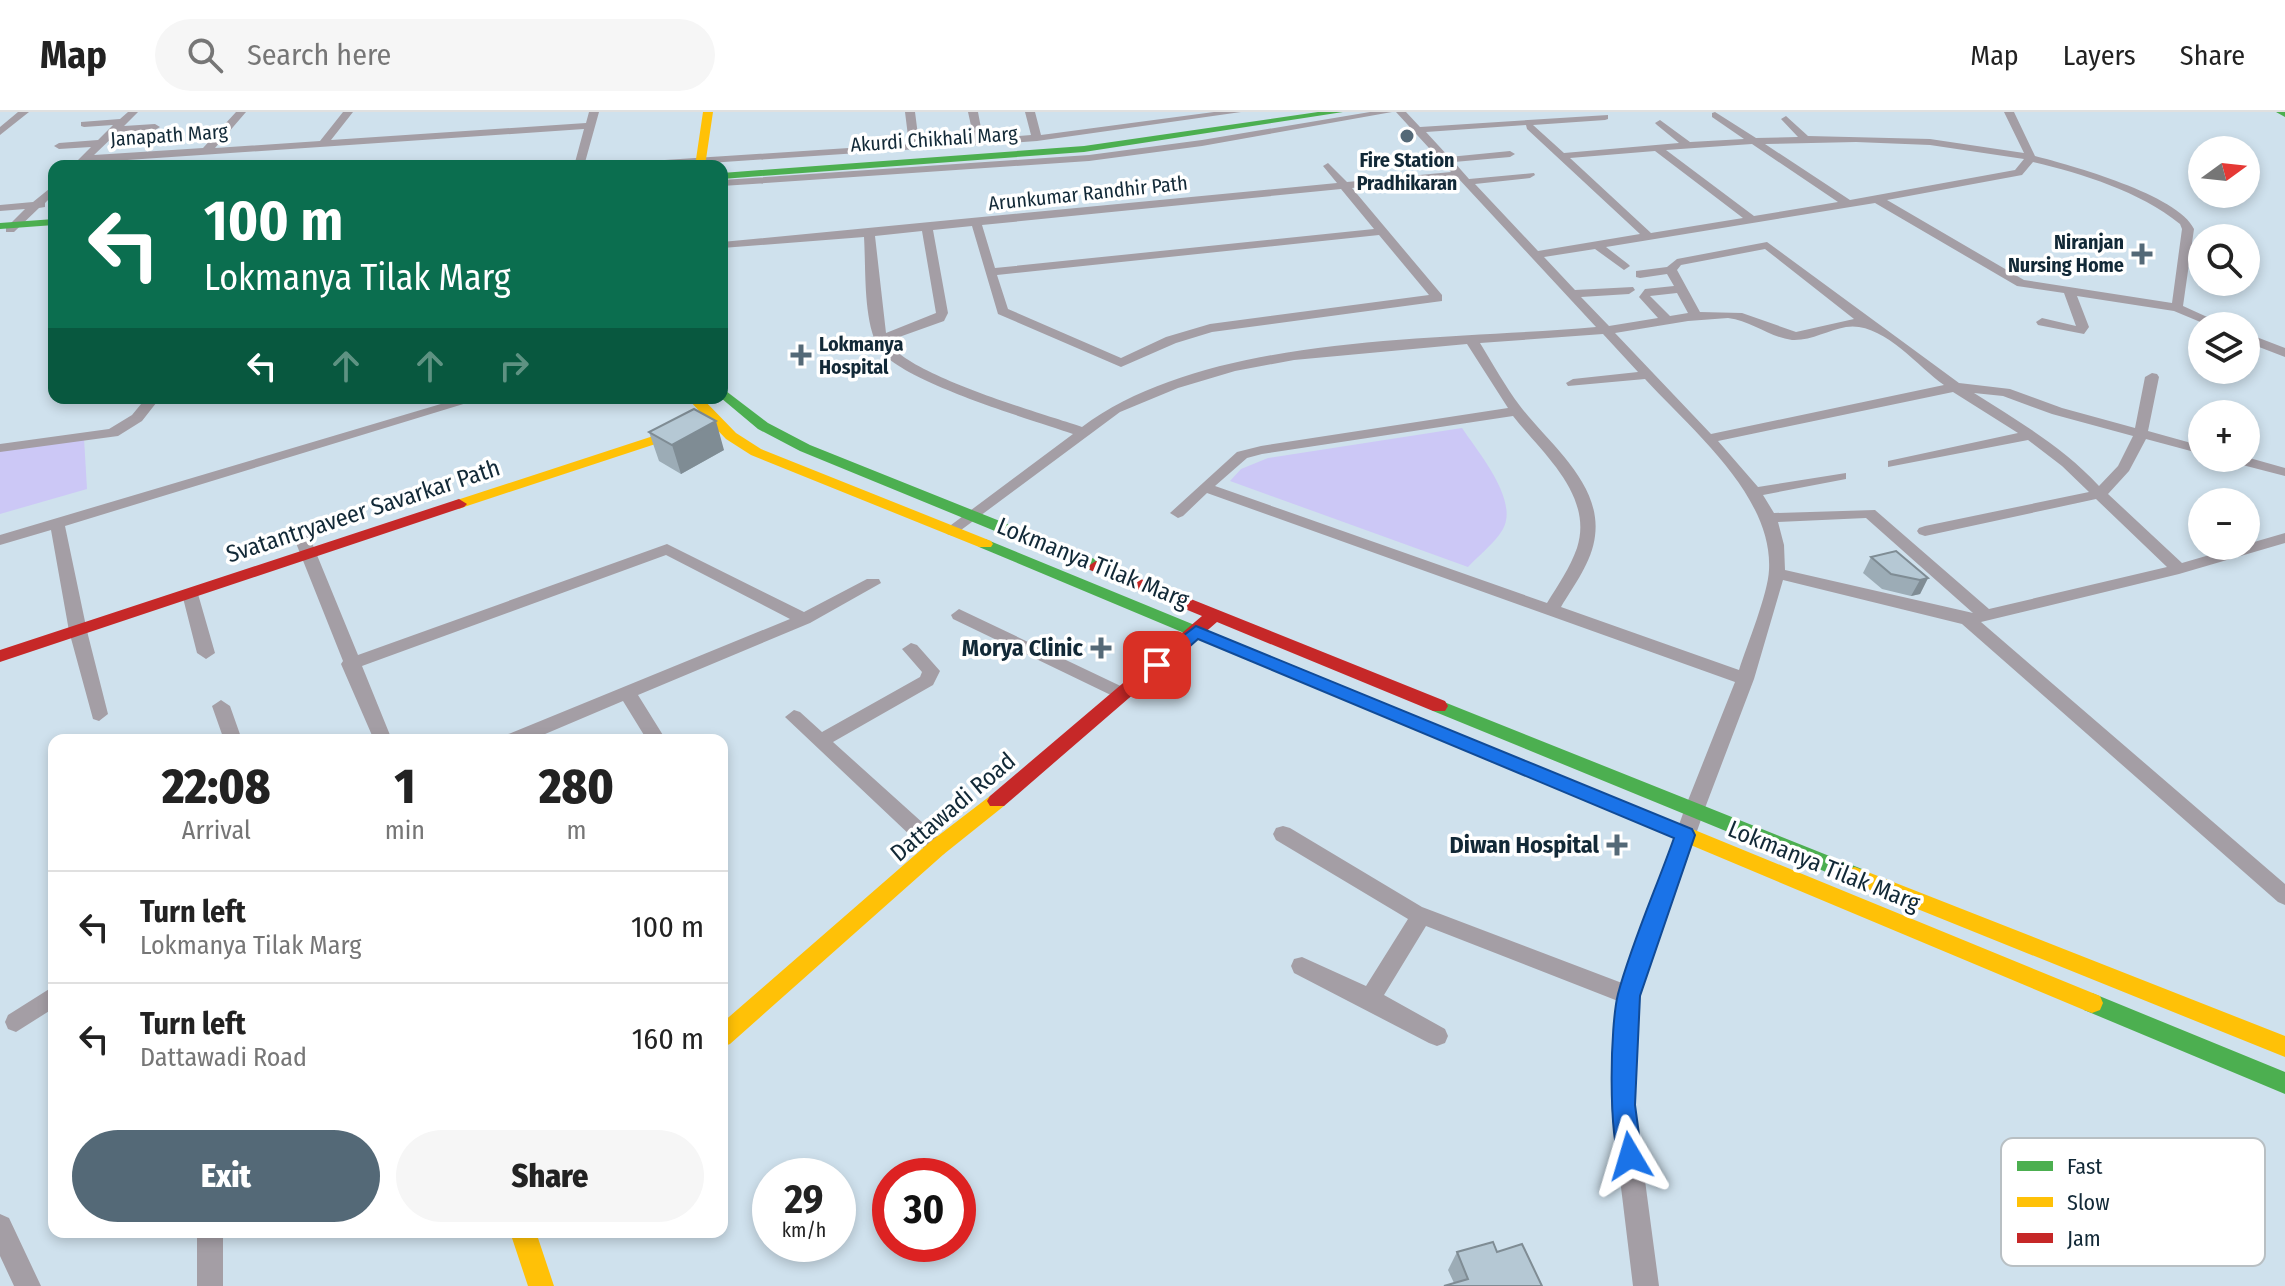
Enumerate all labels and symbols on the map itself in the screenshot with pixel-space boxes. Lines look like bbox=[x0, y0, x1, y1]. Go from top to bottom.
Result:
street label: Janapath Marg bbox=[109, 119, 229, 151]
street label: Akurdi Chikhali Marg bbox=[850, 121, 1019, 157]
marker: Fire Station Pradhikaran bbox=[1398, 127, 1416, 145]
north arrow bbox=[2188, 136, 2260, 208]
place label: Fire Station Pradhikaran bbox=[1357, 148, 1457, 195]
street label: Arunkumar Randhir Path bbox=[987, 171, 1189, 215]
place label: Niranjan Nursing Home bbox=[2008, 230, 2124, 277]
marker: Niranjan Nursing Home bbox=[2131, 243, 2153, 265]
place label: Lokmanya Hospital bbox=[819, 332, 903, 379]
marker: Lokmanya Hospital bbox=[790, 344, 812, 366]
street label: Svatantryaveer Savarkar Path bbox=[223, 453, 503, 569]
street label: Lokmanya Tilak Marg bbox=[993, 512, 1194, 615]
pin bbox=[1123, 631, 1191, 699]
place label: Morya Clinic bbox=[962, 634, 1084, 662]
marker: Morya Clinic bbox=[1090, 637, 1112, 659]
street label: Dattawadi Road bbox=[885, 747, 1021, 867]
street label: Lokmanya Tilak Marg bbox=[1724, 815, 1925, 918]
place label: Diwan Hospital bbox=[1449, 831, 1599, 859]
marker: Diwan Hospital bbox=[1606, 834, 1628, 856]
position arrow bbox=[1588, 1114, 1672, 1198]
legend bbox=[2001, 1138, 2265, 1266]
text: Fast bbox=[2067, 1153, 2103, 1180]
speed limit sign: 30 bbox=[872, 1158, 976, 1262]
text: Slow bbox=[2067, 1189, 2110, 1216]
text: Jam bbox=[2067, 1225, 2101, 1252]

